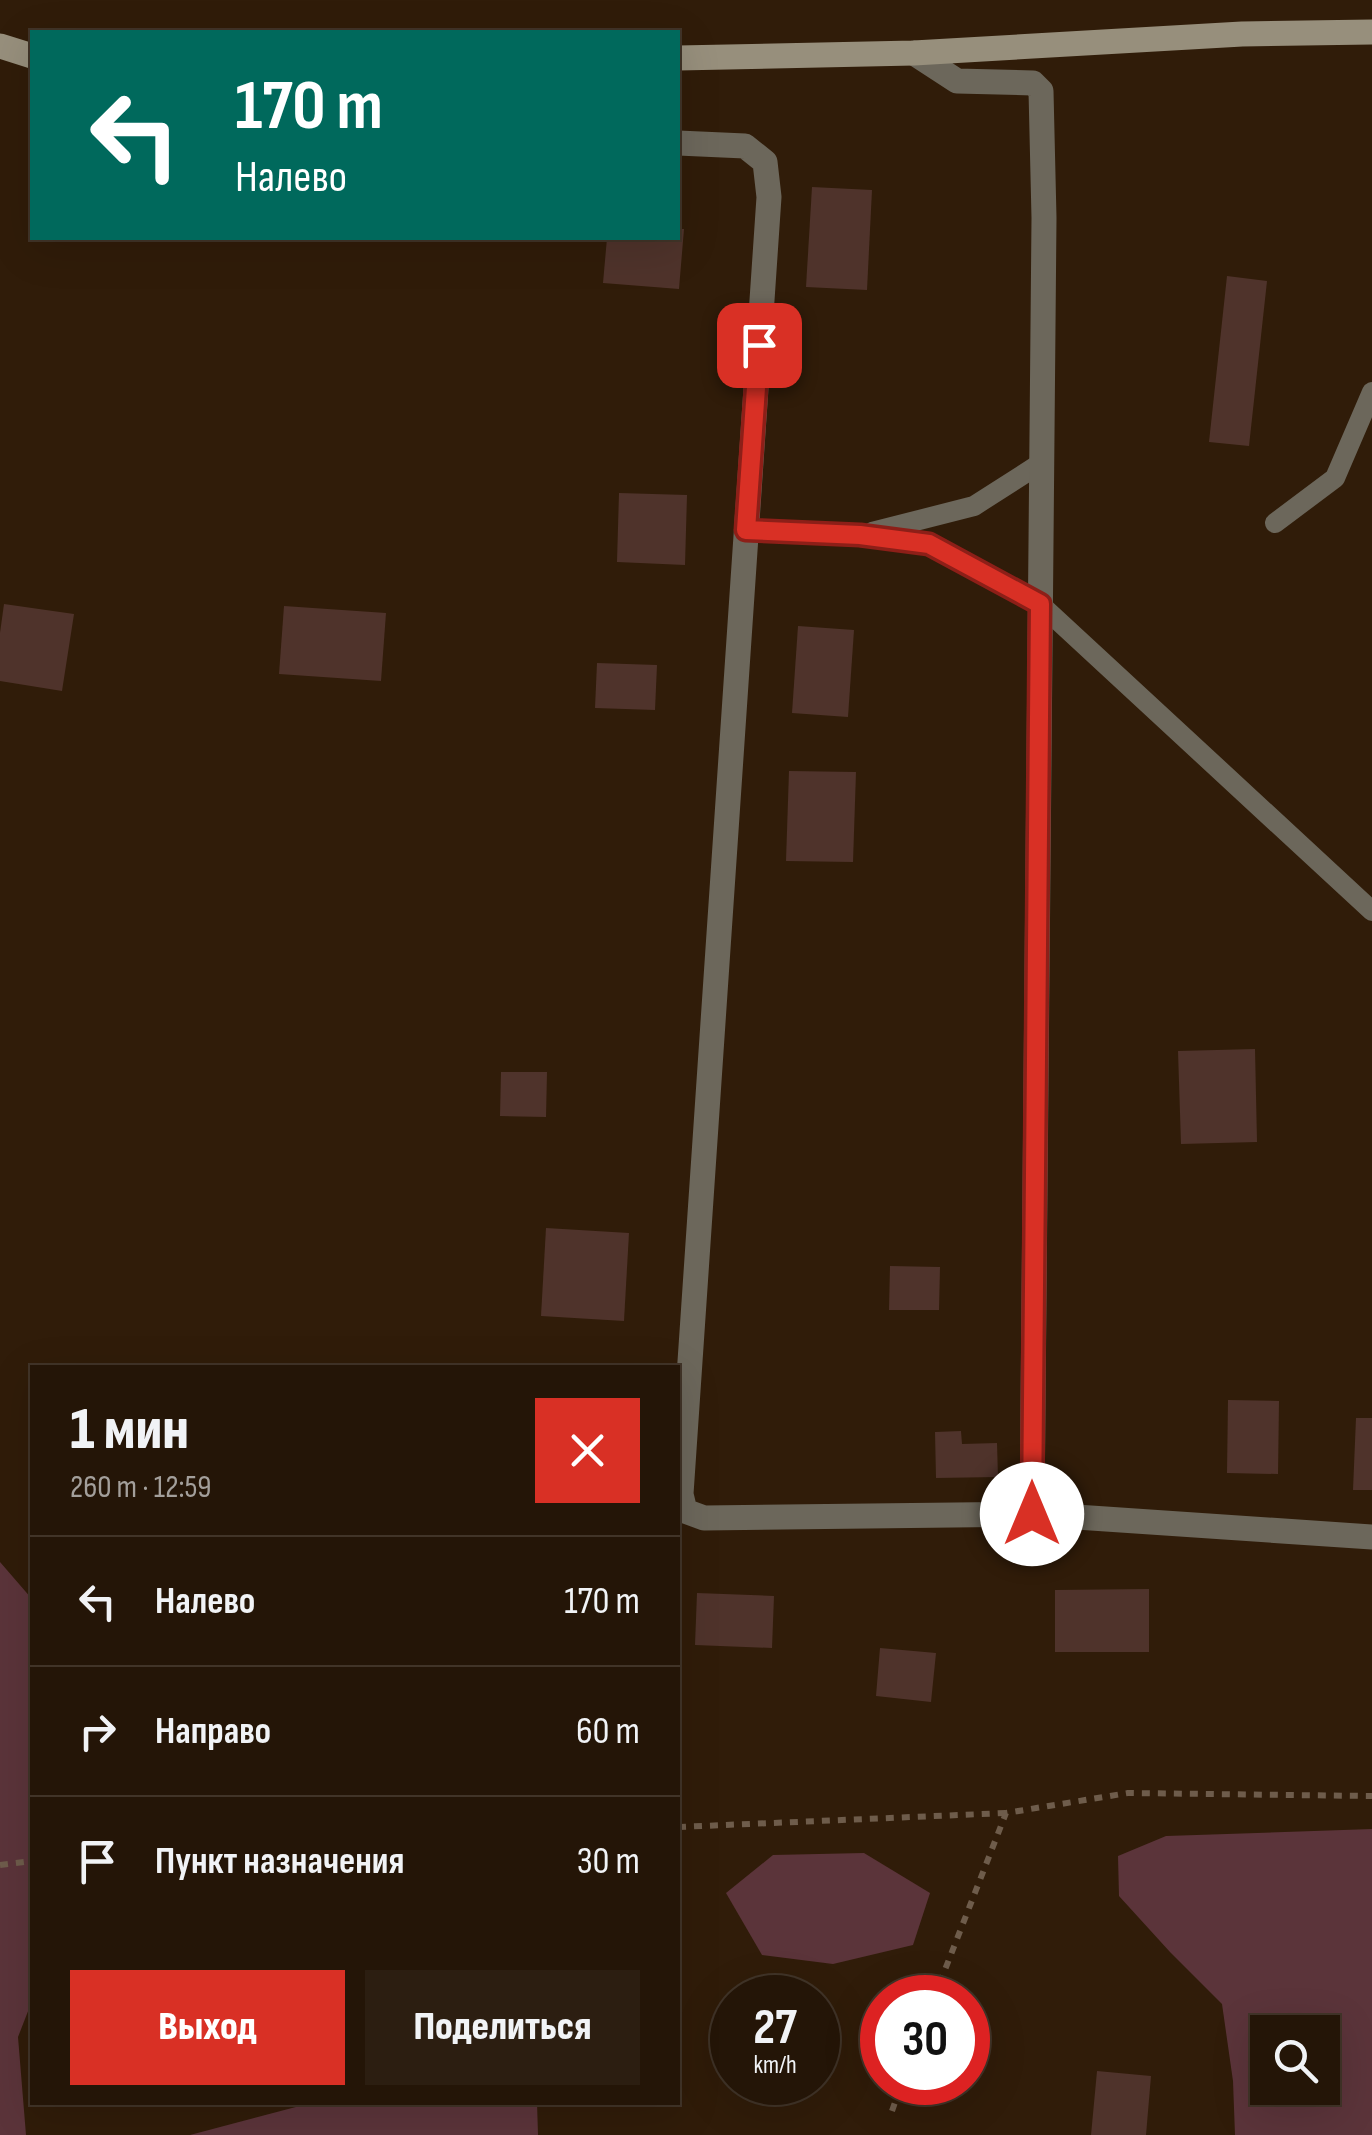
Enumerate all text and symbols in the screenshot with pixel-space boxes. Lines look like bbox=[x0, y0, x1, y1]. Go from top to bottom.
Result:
text: 170 m bbox=[235, 65, 383, 149]
icon: left bbox=[70, 70, 200, 200]
text: Налево bbox=[235, 150, 347, 205]
pin bbox=[717, 303, 802, 388]
icon: arrive bbox=[732, 318, 787, 373]
text: 1 мин bbox=[70, 1394, 189, 1466]
button: close bbox=[535, 1398, 640, 1503]
position arrow bbox=[980, 1462, 1084, 1566]
text: 260 m · 12:59 bbox=[70, 1468, 211, 1507]
icon: left bbox=[70, 1574, 125, 1629]
text: Налево bbox=[155, 1579, 255, 1624]
text: 170 m bbox=[564, 1579, 640, 1624]
icon: right bbox=[70, 1704, 125, 1759]
text: Направо bbox=[155, 1709, 271, 1754]
text: 60 m bbox=[576, 1709, 640, 1754]
icon: arrive bbox=[70, 1834, 125, 1889]
text: Пункт назначения bbox=[155, 1839, 404, 1884]
text: 30 m bbox=[577, 1839, 640, 1884]
button: Выход bbox=[70, 1970, 345, 2085]
button: Поделиться bbox=[365, 1970, 640, 2085]
speed limit sign: 30 bbox=[860, 1975, 990, 2105]
text: 27 bbox=[753, 1998, 797, 2058]
map controls bbox=[1250, 2015, 1340, 2105]
button: search bbox=[1250, 2015, 1340, 2105]
text: km/h bbox=[753, 2050, 797, 2081]

